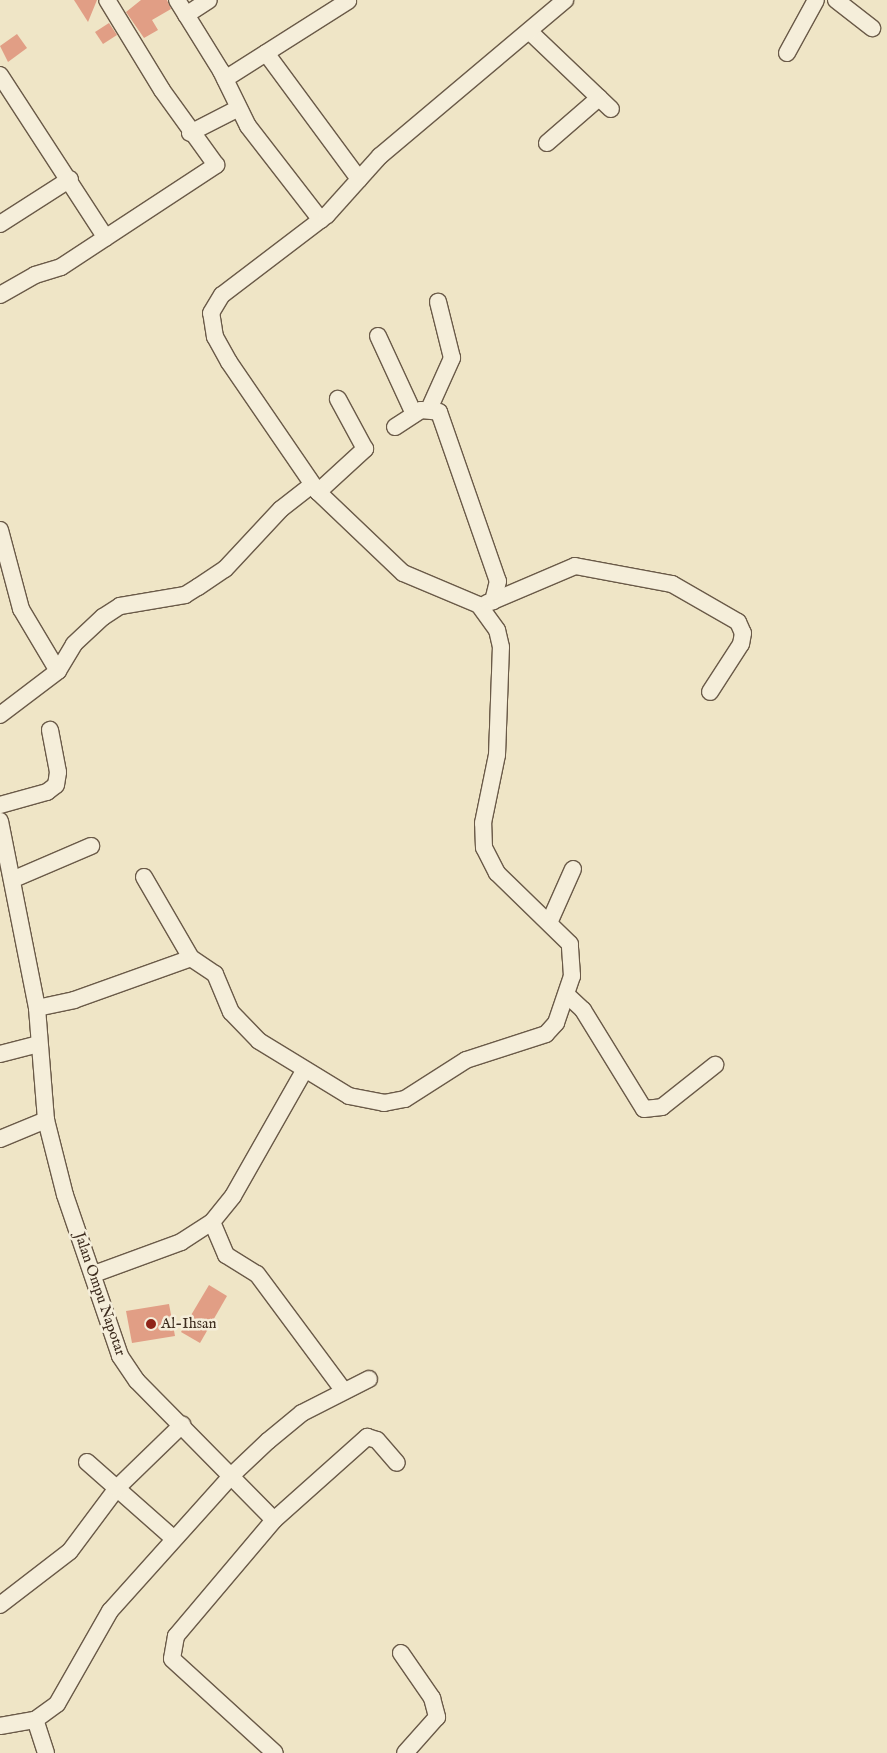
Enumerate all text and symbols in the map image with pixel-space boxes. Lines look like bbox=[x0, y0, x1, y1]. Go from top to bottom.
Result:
street label: Jalan Ompu Napotar bbox=[70, 1230, 130, 1358]
place label: Al-Ihsan bbox=[161, 1315, 216, 1333]
marker: Al-Ihsan bbox=[145, 1318, 157, 1330]

